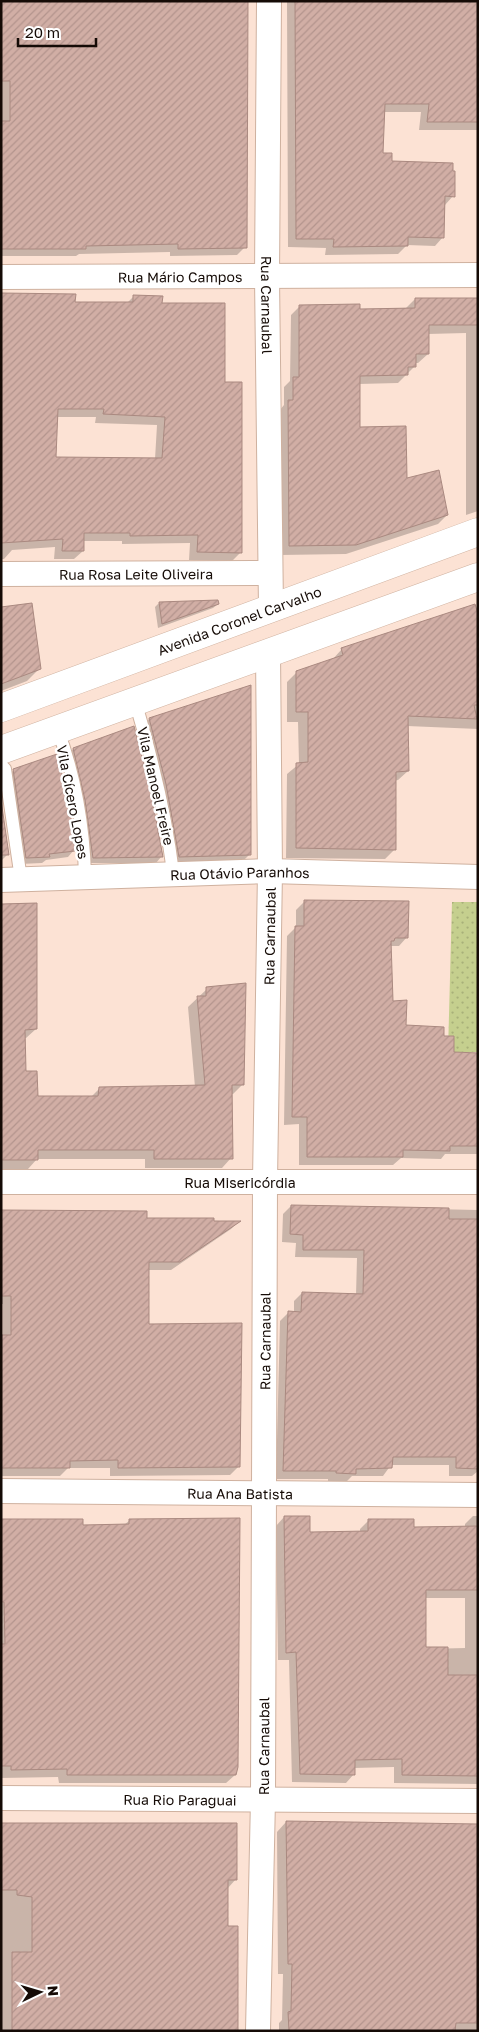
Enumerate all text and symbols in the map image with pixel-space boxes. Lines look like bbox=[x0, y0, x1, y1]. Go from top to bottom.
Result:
scale bar bbox=[18, 15, 95, 47]
text: 20 m bbox=[25, 23, 60, 41]
street label: Rua Carnaubal bbox=[258, 256, 276, 354]
street label: Rua Mário Campos bbox=[118, 267, 242, 285]
street label: Rua Rosa Leite Oliveira bbox=[59, 565, 213, 582]
street label: Avenida Coronel Carvalho bbox=[155, 582, 324, 658]
street label: Vila Manoel Freire bbox=[134, 725, 178, 847]
street label: Vila Cícero Lopes bbox=[54, 744, 92, 860]
street label: Rua Otávio Paranhos bbox=[170, 862, 310, 883]
street label: Rua Carnaubal bbox=[260, 887, 278, 985]
street label: Rua Misericórdia bbox=[184, 1174, 296, 1191]
street label: Rua Carnaubal bbox=[256, 1292, 273, 1390]
street label: Rua Ana Batista bbox=[187, 1484, 293, 1502]
street label: Rua Carnaubal bbox=[255, 1697, 272, 1795]
street label: Rua Rio Paraguai bbox=[123, 1790, 237, 1808]
north arrow bbox=[15, 1967, 65, 2017]
text: N bbox=[45, 1985, 62, 1997]

